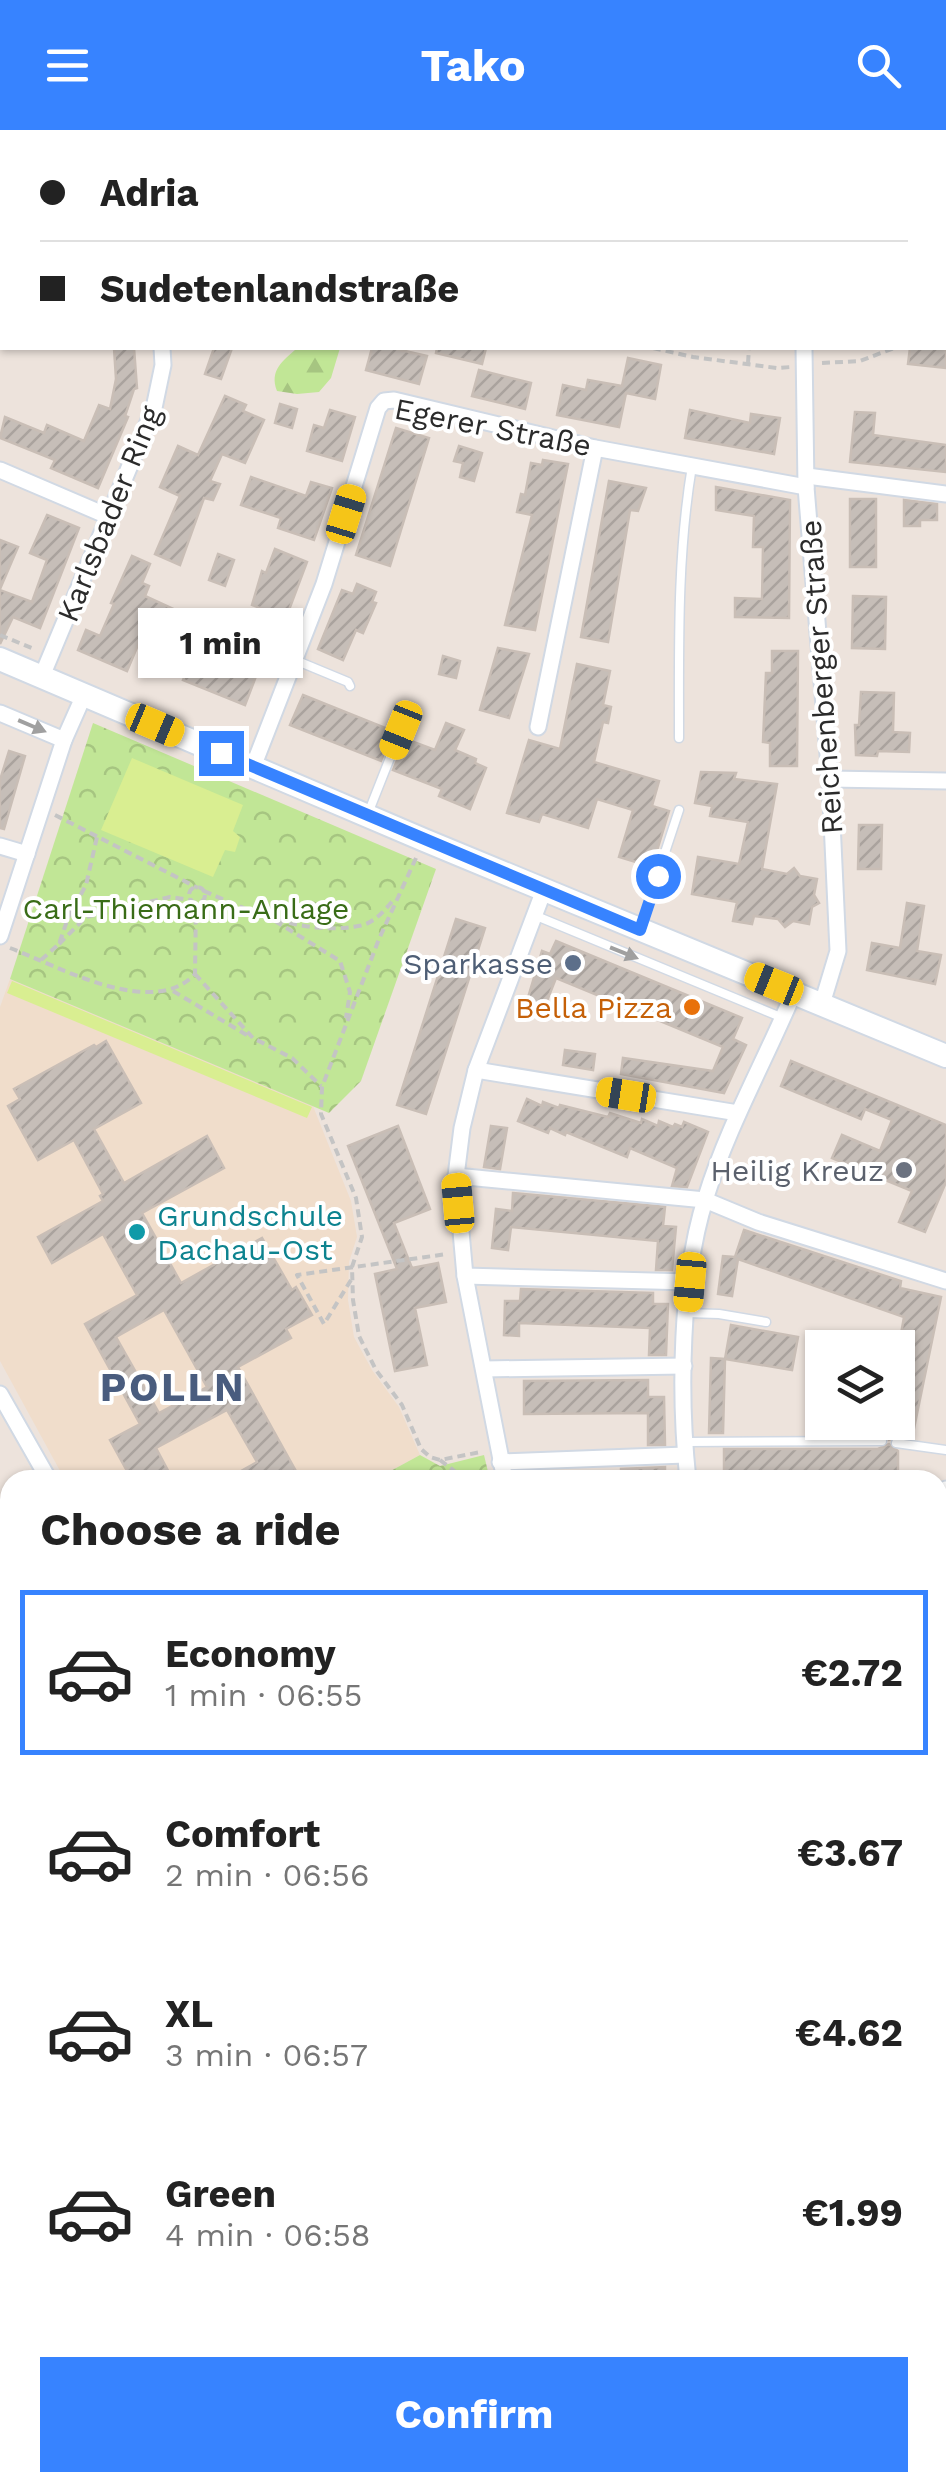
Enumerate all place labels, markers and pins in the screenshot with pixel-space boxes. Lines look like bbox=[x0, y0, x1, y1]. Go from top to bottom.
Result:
place label: Sparkasse bbox=[403, 946, 553, 981]
marker: Sparkasse bbox=[562, 952, 584, 974]
place label: Bella Pizza bbox=[515, 990, 672, 1025]
marker: Bella Pizza bbox=[681, 996, 703, 1018]
place label: Heilig Kreuz bbox=[710, 1153, 884, 1188]
marker: Heilig Kreuz bbox=[893, 1159, 915, 1181]
place label: Grundschule Dachau-Ost bbox=[157, 1198, 343, 1267]
marker: Grundschule Dachau-Ost bbox=[126, 1221, 148, 1243]

